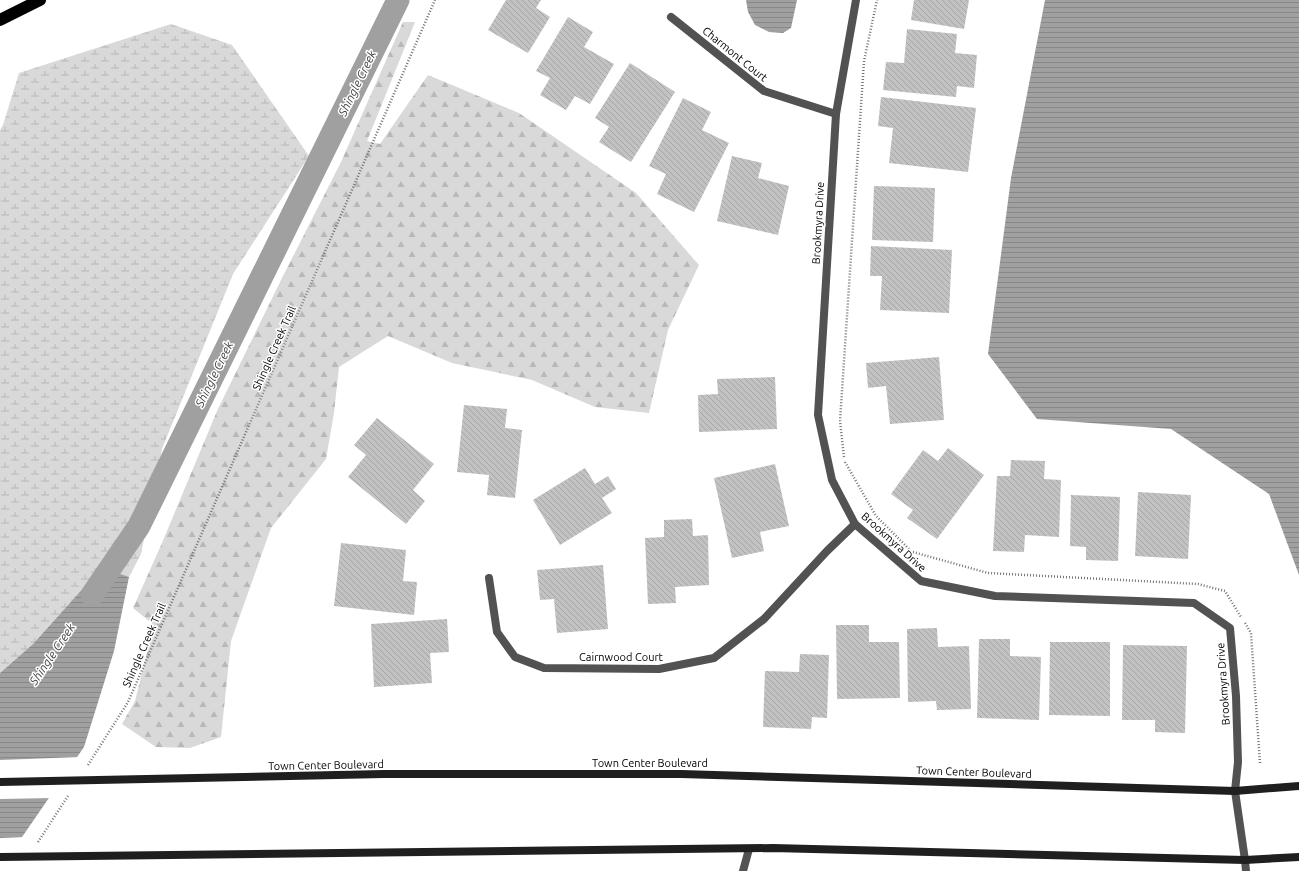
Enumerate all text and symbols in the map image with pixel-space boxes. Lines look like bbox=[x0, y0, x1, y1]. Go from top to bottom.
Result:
street label: Charmont Court bbox=[700, 24, 770, 84]
water label: Shingle Creek bbox=[335, 47, 379, 119]
street label: Brookmyra Drive bbox=[810, 181, 826, 265]
street label: Shingle Creek Trail bbox=[250, 304, 298, 392]
water label: Shingle Creek bbox=[192, 338, 236, 410]
street label: Brookmyra Drive bbox=[859, 510, 929, 574]
street label: Shingle Creek Trail bbox=[120, 601, 168, 689]
water label: Shingle Creek bbox=[26, 620, 78, 688]
street label: Brookmyra Drive bbox=[1214, 642, 1232, 726]
street label: Cairnwood Court bbox=[579, 651, 664, 663]
street label: Town Center Boulevard bbox=[592, 757, 708, 769]
street label: Town Center Boulevard bbox=[268, 758, 384, 772]
street label: Town Center Boulevard bbox=[916, 764, 1032, 780]

